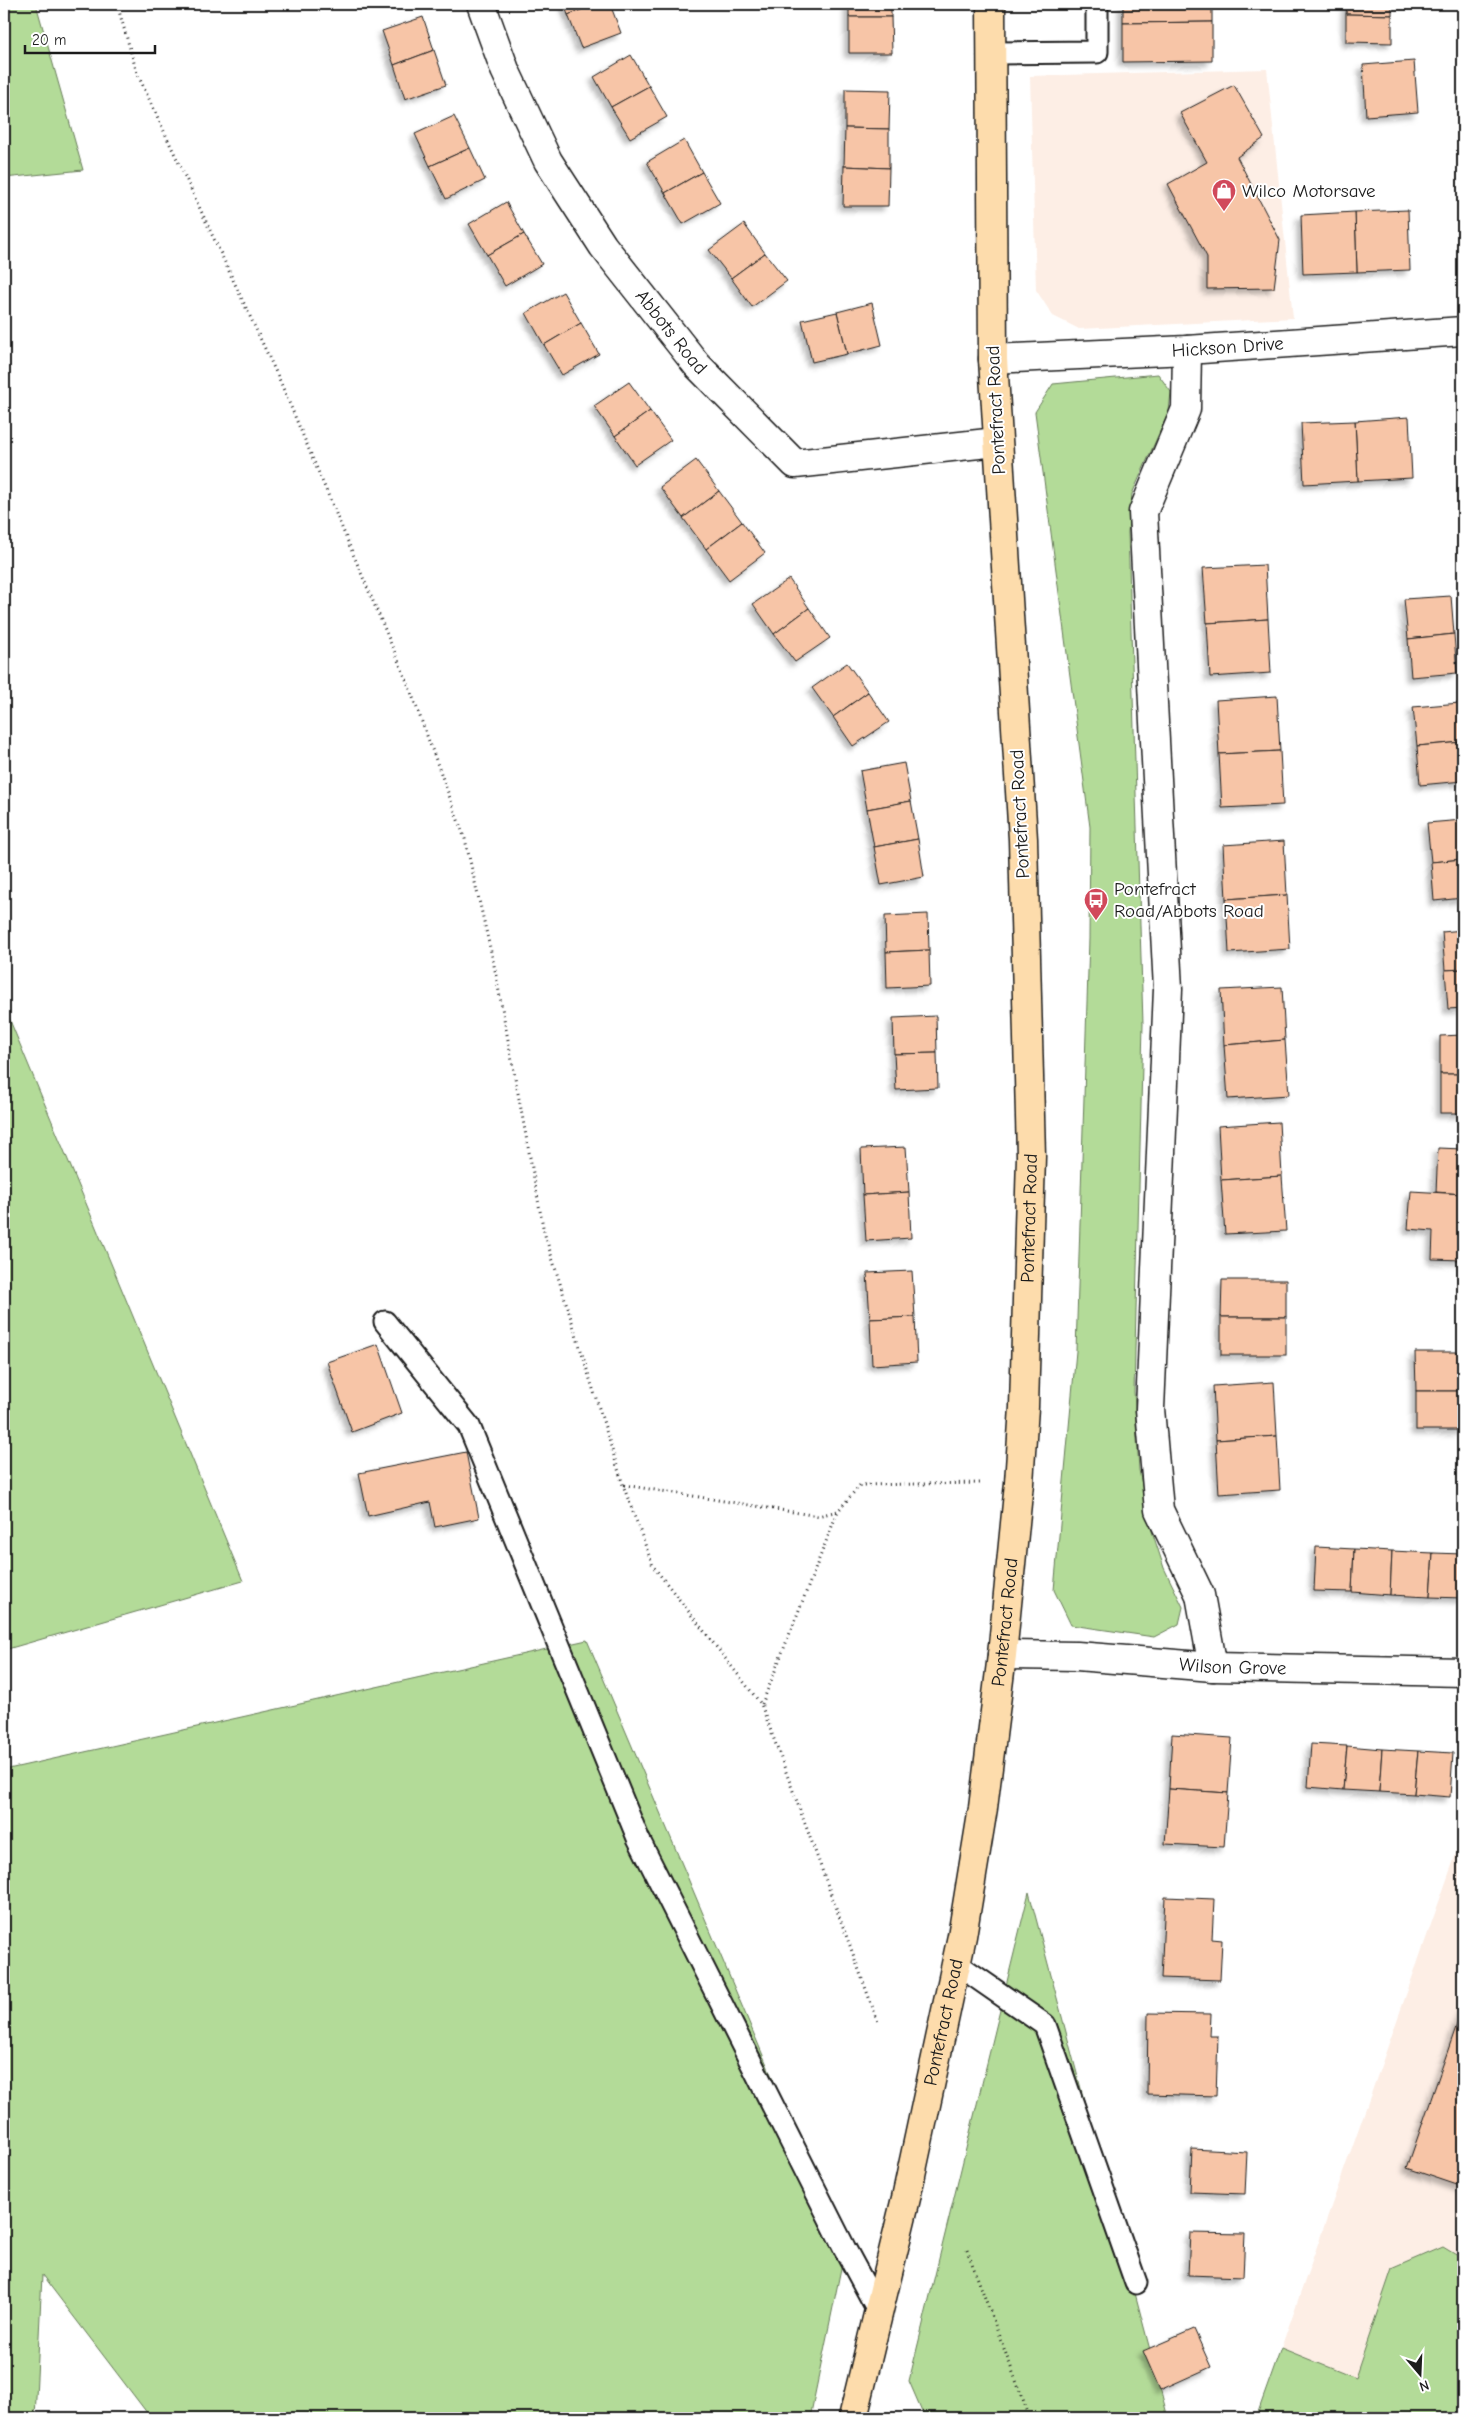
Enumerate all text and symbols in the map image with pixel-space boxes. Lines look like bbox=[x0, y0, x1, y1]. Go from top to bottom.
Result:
scale bar bbox=[25, 22, 155, 54]
text: 20 m bbox=[32, 31, 66, 49]
shop icon: Wilco Motorsave bbox=[1211, 178, 1237, 212]
place label: Wilco Motorsave bbox=[1242, 180, 1376, 202]
street label: Abbots Road bbox=[631, 285, 711, 379]
street label: Hickson Drive bbox=[1171, 332, 1284, 362]
street label: Pontefract Road bbox=[982, 345, 1010, 475]
street label: Pontefract Road bbox=[1006, 749, 1034, 879]
place label: Pontefract Road/Abbots Road bbox=[1114, 878, 1264, 922]
bus stop icon: Pontefract Road/Abbots Road bbox=[1083, 887, 1109, 921]
street label: Pontefract Road bbox=[1016, 1153, 1042, 1283]
street label: Pontefract Road bbox=[987, 1557, 1023, 1688]
street label: Wilson Grove bbox=[1178, 1653, 1287, 1679]
street label: Pontefract Road bbox=[919, 1957, 968, 2088]
north arrow bbox=[1394, 2350, 1444, 2400]
text: N bbox=[1417, 2376, 1431, 2395]

